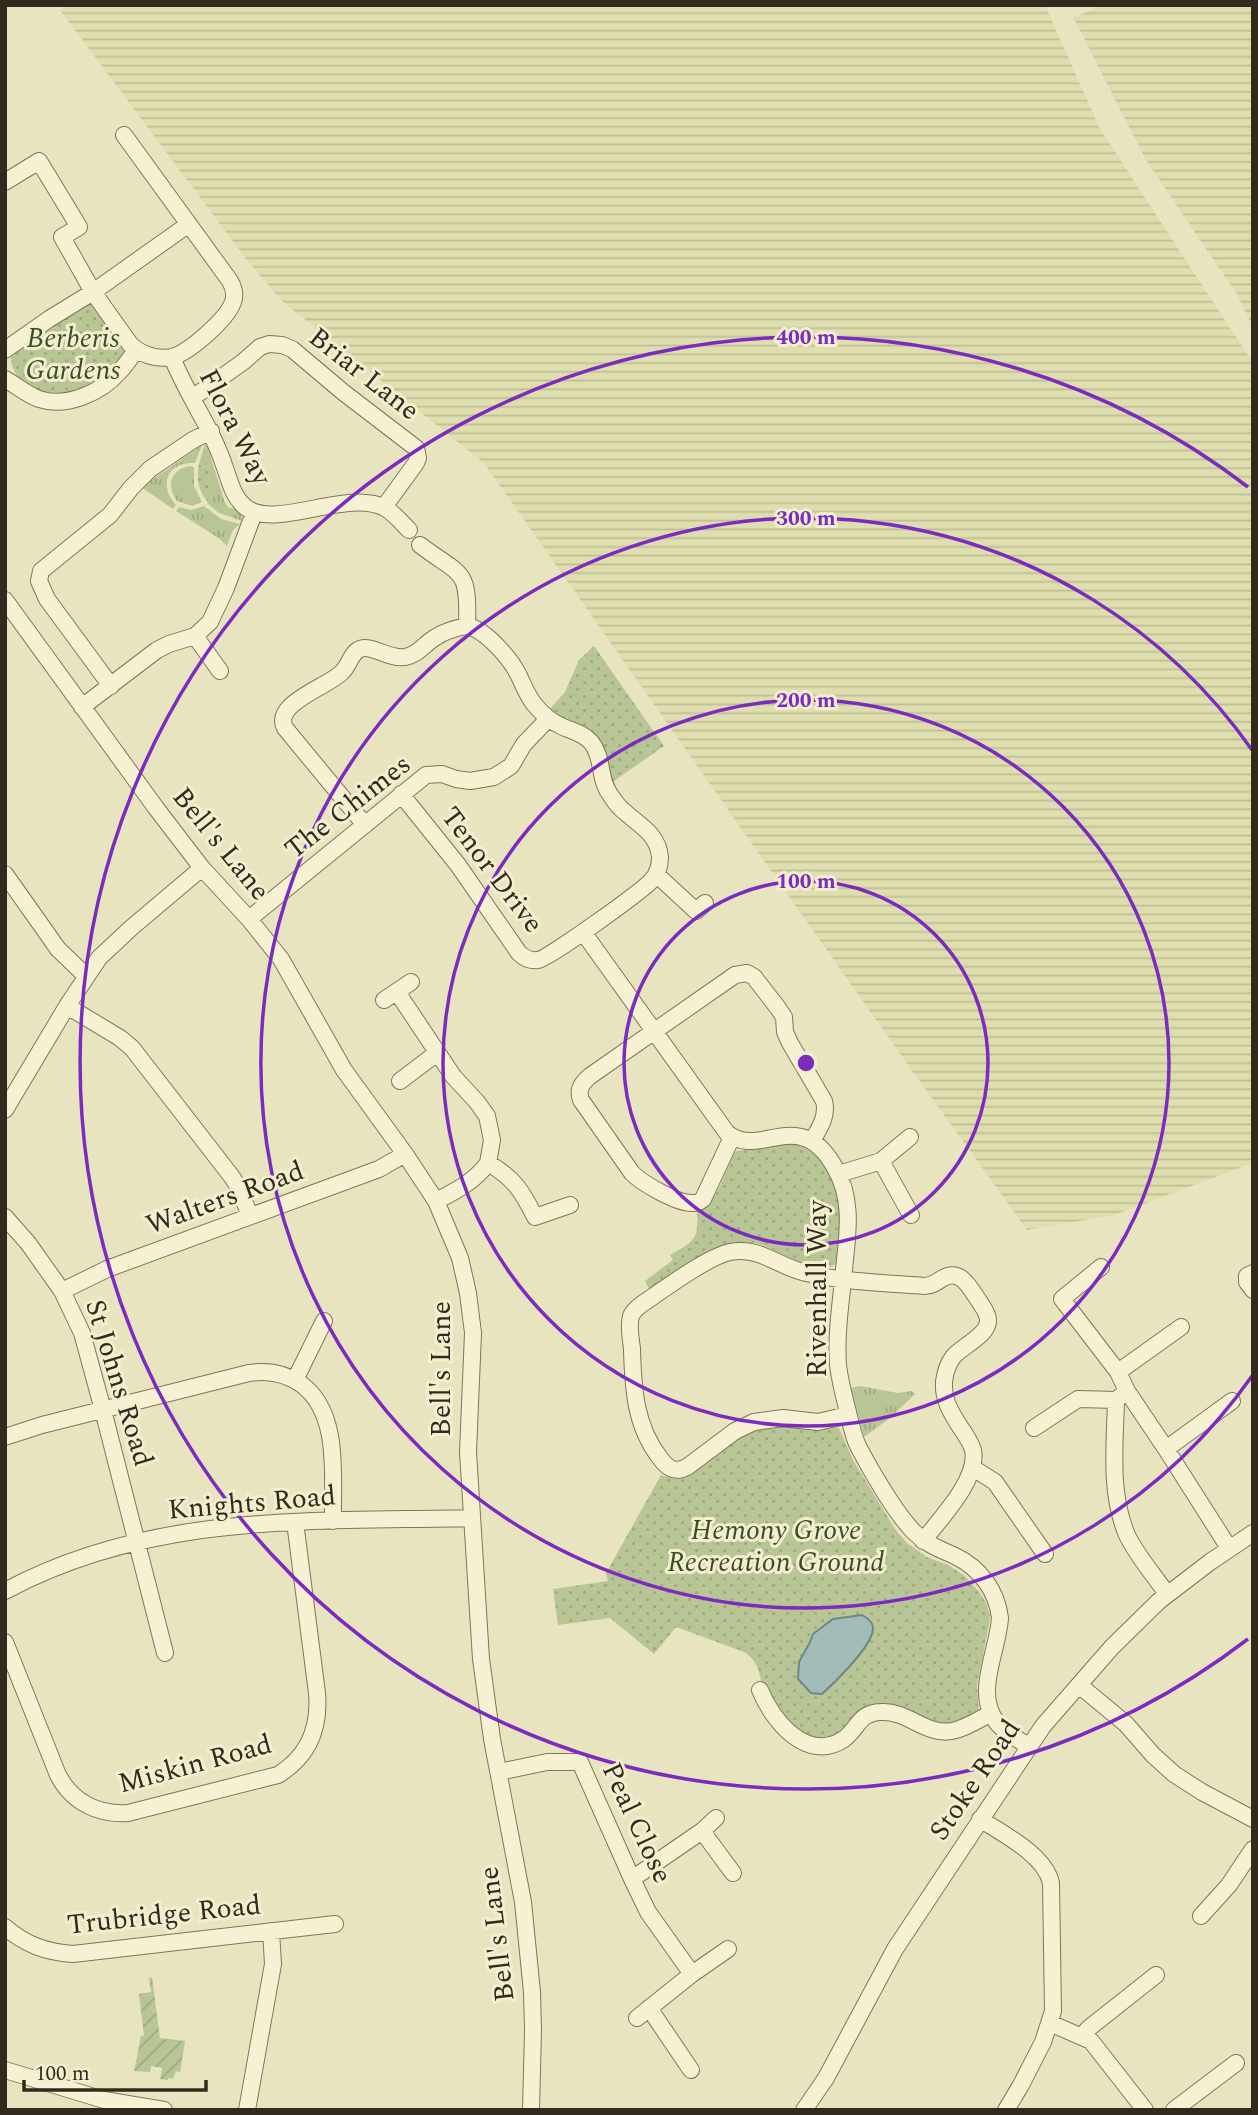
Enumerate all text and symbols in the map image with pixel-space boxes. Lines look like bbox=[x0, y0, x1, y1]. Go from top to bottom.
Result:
park label: Berberis Gardens bbox=[26, 317, 121, 392]
street label: Briar Lane bbox=[299, 317, 429, 431]
text: 400 m bbox=[776, 322, 836, 354]
street label: Flora Way bbox=[187, 361, 283, 494]
text: 300 m bbox=[776, 503, 836, 535]
text: 200 m bbox=[776, 685, 836, 717]
street label: The Chimes bbox=[275, 744, 421, 870]
street label: Bell's Lane bbox=[161, 778, 281, 910]
street label: Tenor Drive bbox=[430, 798, 554, 942]
text: 100 m bbox=[776, 866, 836, 898]
centre of rings bbox=[794, 1051, 818, 1075]
street label: Walters Road bbox=[140, 1149, 310, 1247]
street label: Rivenhall Way bbox=[796, 1199, 839, 1378]
street label: St Johns Road bbox=[73, 1294, 165, 1472]
street label: Bell's Lane bbox=[420, 1301, 463, 1437]
street label: Knights Road bbox=[166, 1474, 338, 1532]
park label: Hemony Grove Recreation Ground bbox=[668, 1509, 884, 1584]
street label: Stoke Road bbox=[918, 1710, 1032, 1850]
street label: Miskin Road bbox=[113, 1723, 277, 1805]
street label: Peal Close bbox=[590, 1755, 684, 1891]
street label: Bell's Lane bbox=[467, 1864, 527, 2004]
street label: Trubridge Road bbox=[65, 1883, 263, 1947]
scale bar bbox=[24, 2048, 206, 2092]
text: 100 m bbox=[35, 2058, 90, 2090]

